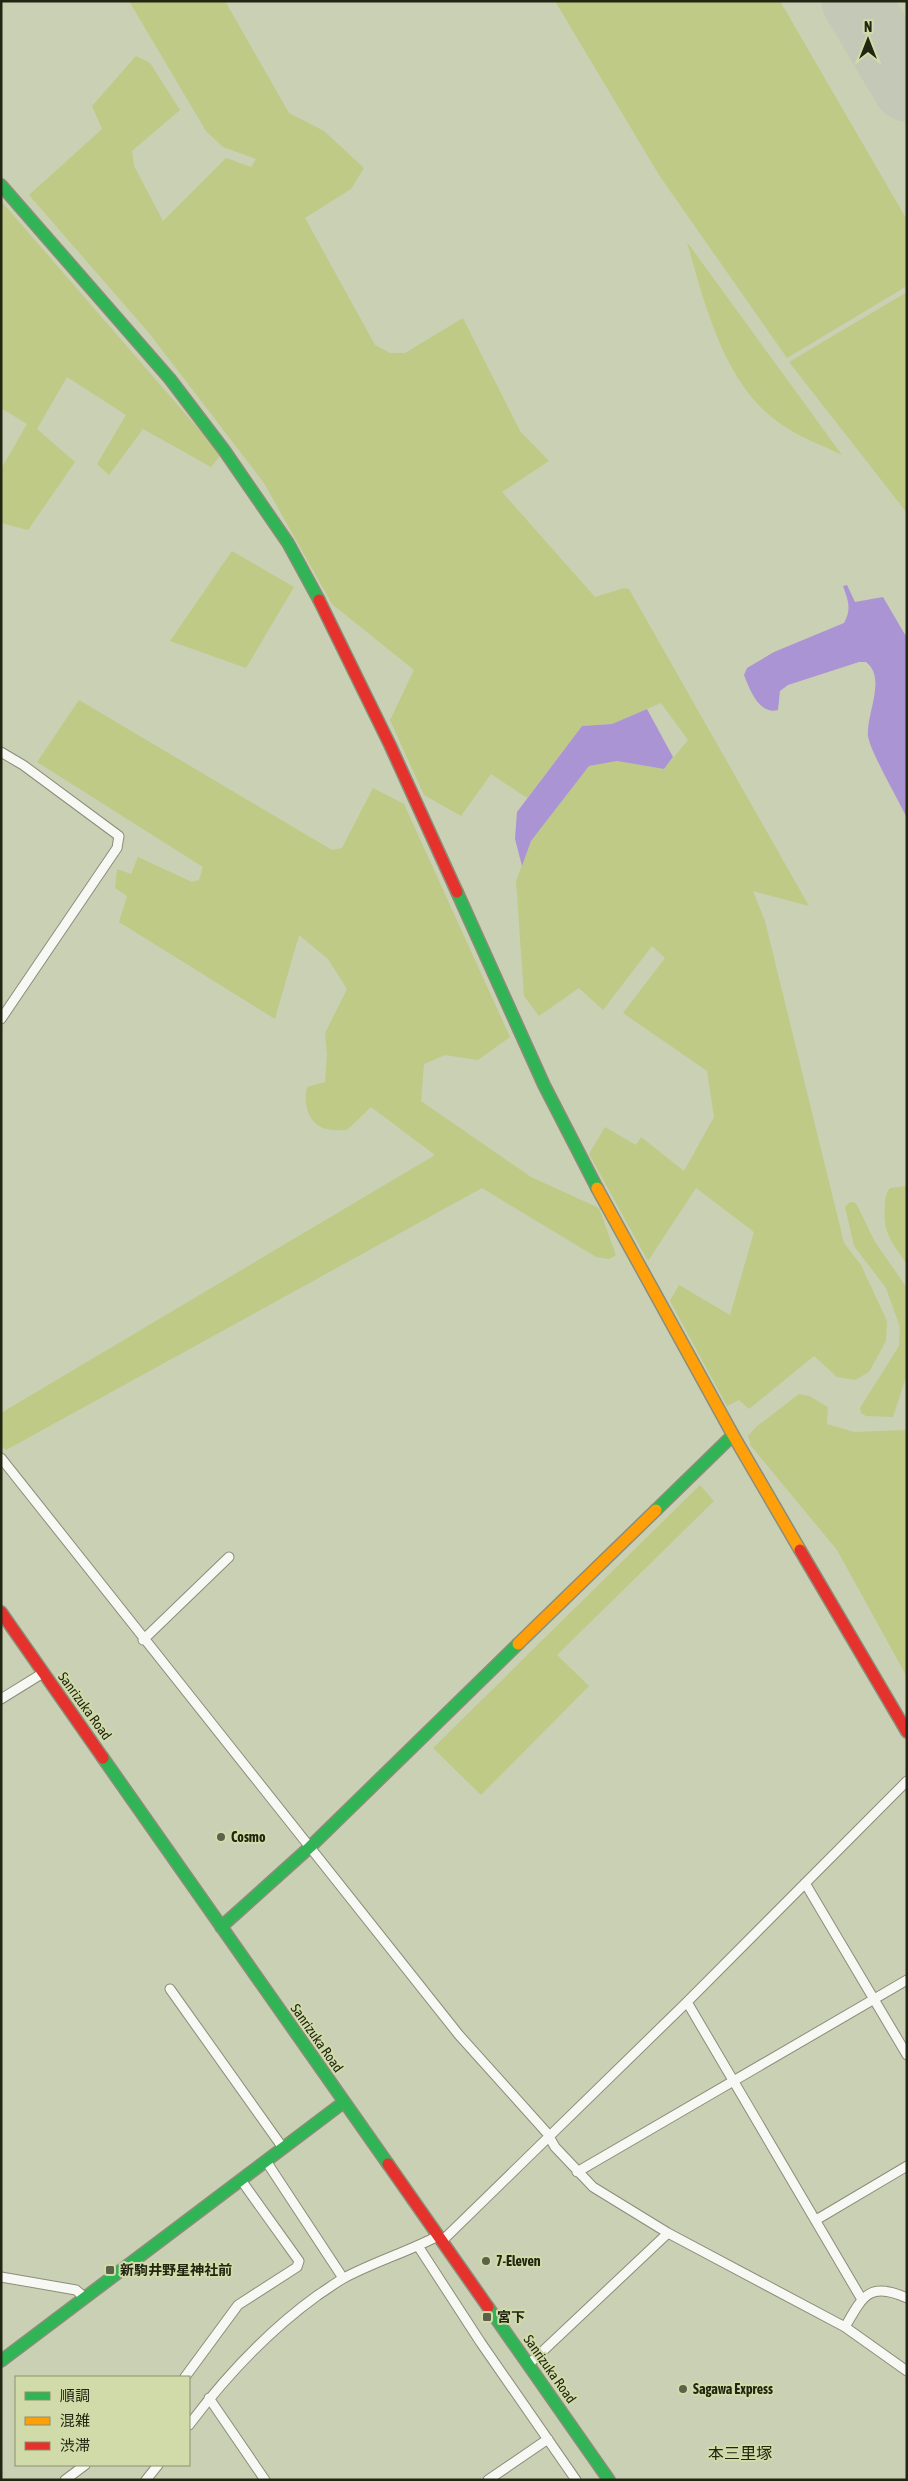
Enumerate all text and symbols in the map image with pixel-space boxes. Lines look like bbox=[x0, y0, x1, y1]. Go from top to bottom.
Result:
north arrow bbox=[843, 15, 893, 65]
text: N bbox=[864, 19, 872, 35]
street label: Sanrizuka Road bbox=[55, 1669, 115, 1743]
place label: Cosmo bbox=[231, 1829, 266, 1845]
marker: Cosmo bbox=[215, 1831, 227, 1843]
street label: Sanrizuka Road bbox=[288, 2001, 346, 2075]
place label: 7-Eleven bbox=[496, 2253, 541, 2269]
marker: 7-Eleven bbox=[480, 2255, 492, 2267]
place label: 新駒井野星神社前 bbox=[120, 2262, 232, 2278]
marker: 新駒井野星神社前 bbox=[104, 2264, 116, 2276]
place label: 宮下 bbox=[497, 2309, 525, 2325]
marker: 宮下 bbox=[481, 2311, 493, 2323]
street label: Sanrizuka Road bbox=[521, 2332, 579, 2406]
legend bbox=[15, 2376, 190, 2466]
place label: Sagawa Express bbox=[693, 2381, 773, 2397]
marker: Sagawa Express bbox=[677, 2383, 689, 2395]
text: 順調 bbox=[60, 2387, 90, 2404]
text: 混雑 bbox=[60, 2412, 90, 2429]
text: 渋滞 bbox=[60, 2437, 90, 2454]
district label: 本三里塚 bbox=[708, 2444, 772, 2462]

